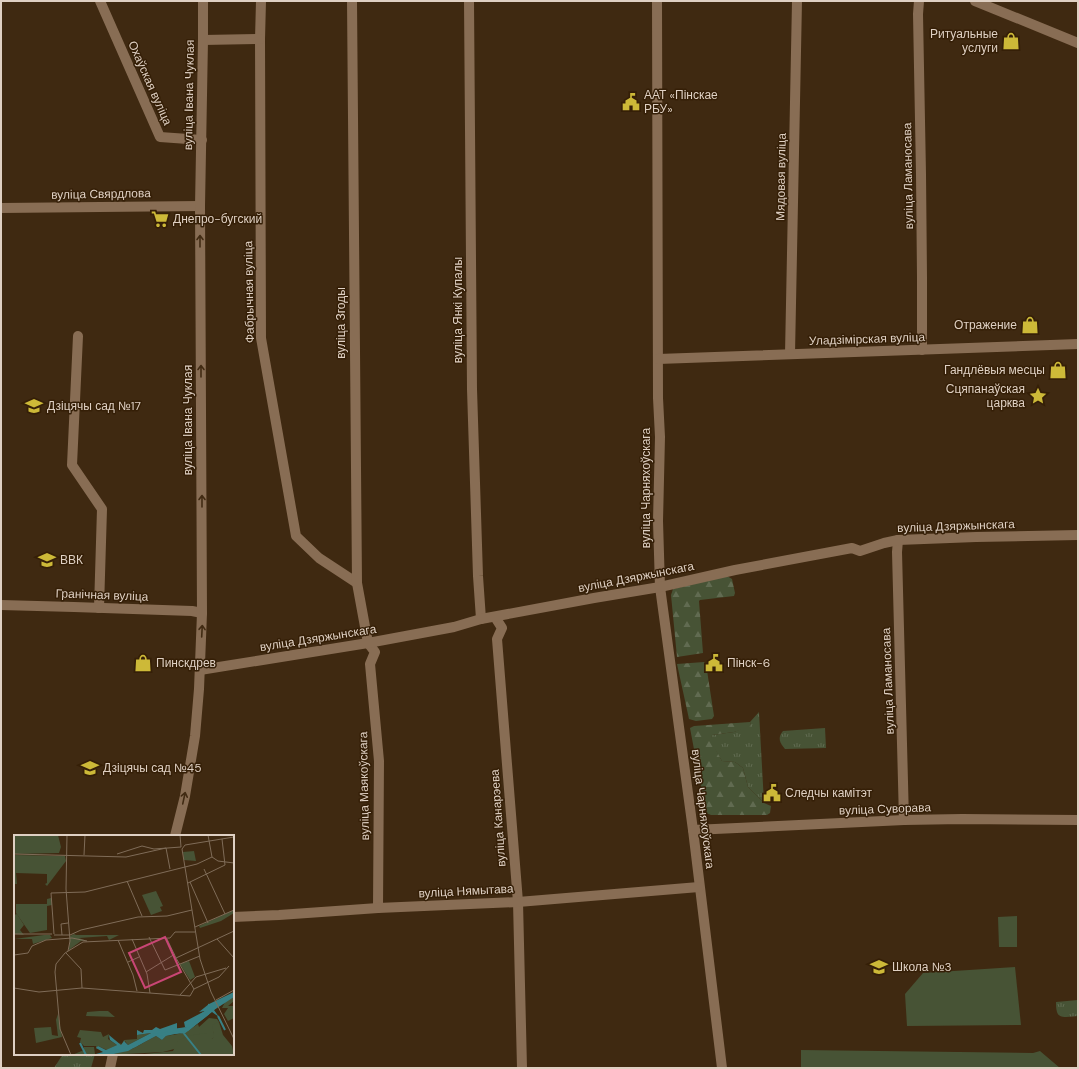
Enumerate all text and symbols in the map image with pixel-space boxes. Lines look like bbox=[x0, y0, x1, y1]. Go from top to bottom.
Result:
place label: Ритуальные услуги bbox=[930, 26, 998, 56]
shop icon: Ритуальные услуги bbox=[1001, 31, 1021, 51]
street label: Охаўская вуліца bbox=[124, 38, 176, 128]
street label: вуліца Івана Чуклая bbox=[180, 40, 198, 150]
place label: ААТ «Пінскае РБУ» bbox=[644, 87, 718, 117]
public building icon: ААТ «Пінскае РБУ» bbox=[621, 92, 641, 112]
street label: вуліца Ламаносава bbox=[899, 122, 917, 229]
street label: Мядовая вуліца bbox=[772, 133, 790, 221]
street label: вуліца Свярдлова bbox=[51, 185, 151, 203]
supermarket icon: Днепро-бугский bbox=[150, 209, 170, 229]
place label: Днепро-бугский bbox=[173, 211, 262, 227]
one-way arrow bbox=[196, 235, 204, 248]
street label: Фабрычная вуліца bbox=[240, 240, 258, 343]
street label: вуліца Янкі Купалы bbox=[450, 257, 466, 363]
street label: вуліца Згоды bbox=[333, 287, 349, 359]
shop icon: Отражение bbox=[1020, 315, 1040, 335]
place label: Отражение bbox=[954, 317, 1017, 333]
street label: Уладзімірская вуліца bbox=[809, 329, 926, 349]
shop icon: Гандлёвыя месцы bbox=[1048, 360, 1068, 380]
place label: Гандлёвыя месцы bbox=[944, 362, 1045, 378]
street label: вуліца Івана Чуклая bbox=[180, 365, 196, 475]
one-way arrow bbox=[197, 365, 205, 378]
place label: Сцяпанаўская царква bbox=[946, 381, 1025, 411]
place icon: Сцяпанаўская царква bbox=[1028, 386, 1048, 406]
school or university icon: Дзіцячы сад №17 bbox=[24, 396, 44, 416]
place label: Дзіцячы сад №17 bbox=[47, 398, 141, 414]
street label: вуліца Чарняхоўскага bbox=[638, 428, 654, 548]
one-way arrow bbox=[198, 495, 206, 508]
street label: вуліца Дзяржынскага bbox=[897, 516, 1015, 536]
school or university icon: ВВК bbox=[37, 550, 57, 570]
place label: ВВК bbox=[60, 552, 83, 568]
street label: вуліца Дзяржынскага bbox=[577, 558, 696, 596]
street label: Гранічная вуліца bbox=[55, 585, 149, 605]
street label: вуліца Дзяржынскага bbox=[259, 621, 378, 655]
one-way arrow bbox=[198, 625, 205, 638]
street label: вуліца Ламаносава bbox=[878, 627, 898, 735]
shop icon: Пинскдрев bbox=[133, 653, 153, 673]
public building icon: Пінск-6 bbox=[704, 653, 724, 673]
place label: Пинскдрев bbox=[156, 655, 216, 671]
place label: Пінск-6 bbox=[727, 655, 770, 671]
street label: вуліца Маякоўскага bbox=[355, 731, 373, 840]
street label: вуліца Чарняхоўскага bbox=[688, 748, 718, 870]
school or university icon: Дзіцячы сад №45 bbox=[80, 758, 100, 778]
place label: Дзіцячы сад №45 bbox=[103, 760, 201, 776]
street label: вуліца Канарэева bbox=[487, 768, 509, 867]
public building icon: Следчы камітэт bbox=[762, 783, 782, 803]
place label: Следчы камітэт bbox=[785, 785, 873, 801]
one-way arrow bbox=[181, 792, 189, 805]
street label: вуліца Суворава bbox=[839, 799, 932, 819]
inset map bbox=[14, 835, 234, 1055]
street label: вуліца Нямытава bbox=[418, 881, 514, 901]
school or university icon: Школа №3 bbox=[869, 957, 889, 977]
place label: Школа №3 bbox=[892, 959, 952, 975]

